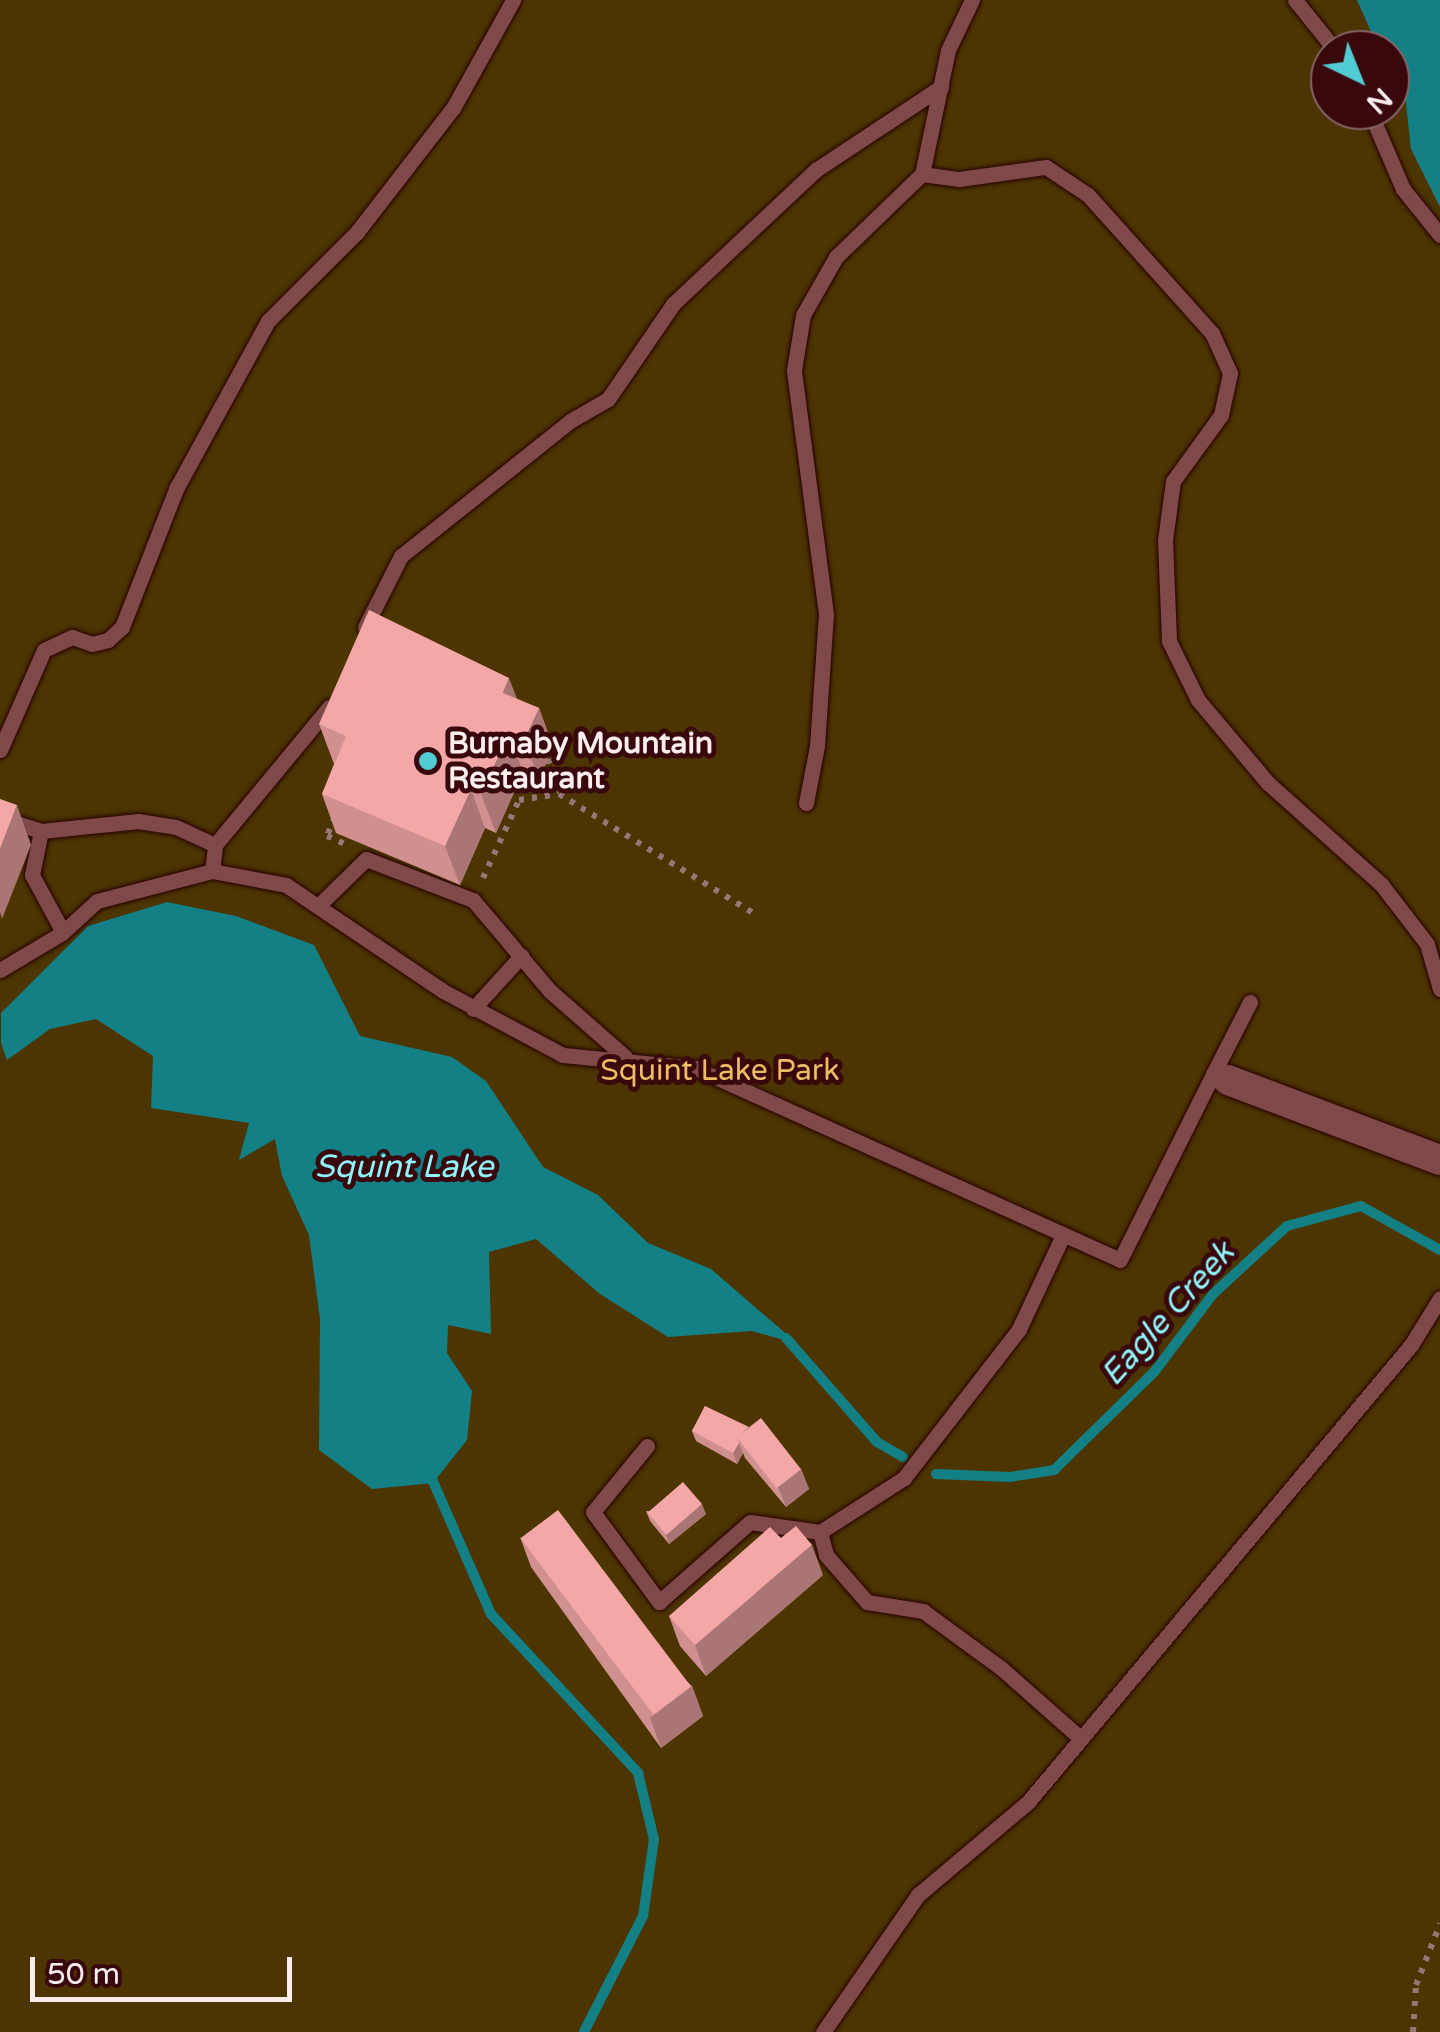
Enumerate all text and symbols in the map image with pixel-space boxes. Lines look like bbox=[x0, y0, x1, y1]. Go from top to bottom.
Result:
north arrow bbox=[1310, 30, 1410, 130]
text: N bbox=[1359, 80, 1399, 121]
place label: Burnaby Mountain Restaurant bbox=[448, 726, 713, 796]
marker: Burnaby Mountain Restaurant bbox=[417, 750, 439, 772]
park label: Squint Lake Park bbox=[600, 1053, 840, 1089]
water label: Squint Lake bbox=[315, 1148, 493, 1186]
water label: Eagle Creek bbox=[1093, 1234, 1243, 1394]
scale bar bbox=[35, 1937, 298, 1999]
text: 50 m bbox=[47, 1956, 120, 1993]

